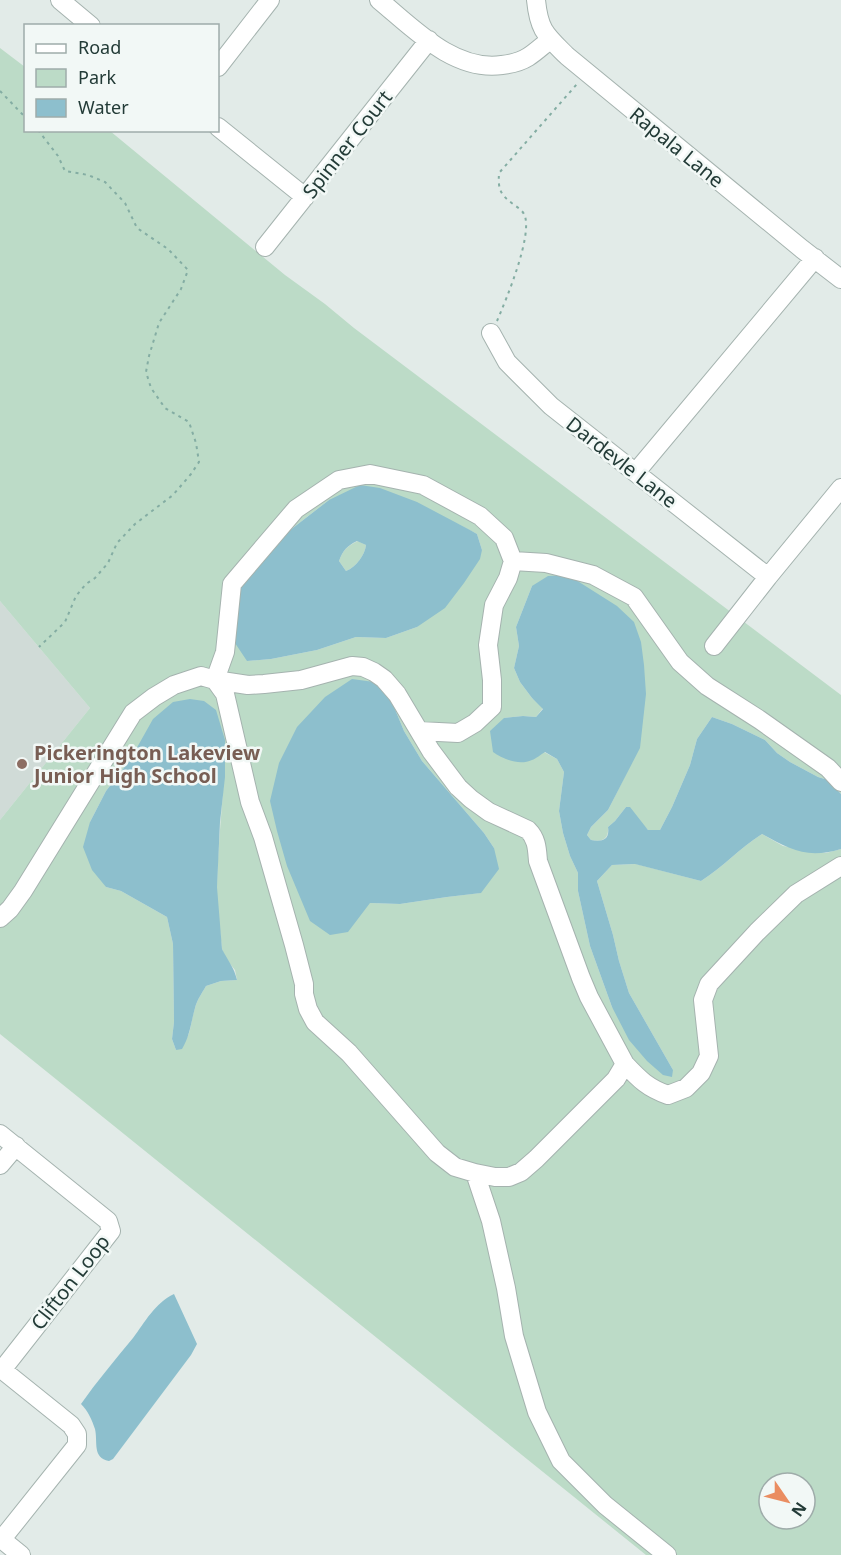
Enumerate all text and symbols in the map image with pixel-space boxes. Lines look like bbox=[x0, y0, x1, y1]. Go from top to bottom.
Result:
legend bbox=[24, 24, 219, 132]
text: Road bbox=[78, 35, 121, 59]
text: Park bbox=[78, 65, 116, 89]
street label: Spinner Court bbox=[296, 84, 398, 204]
text: Water bbox=[78, 95, 129, 119]
street label: Rapala Lane bbox=[624, 101, 730, 193]
street label: Dardevle Lane bbox=[561, 410, 683, 514]
place label: Pickerington Lakeview Junior High School bbox=[32, 739, 260, 789]
marker: Pickerington Lakeview Junior High School bbox=[15, 757, 29, 771]
street label: Clifton Loop bbox=[24, 1229, 116, 1335]
north arrow bbox=[757, 1471, 817, 1531]
text: N bbox=[787, 1498, 812, 1521]

